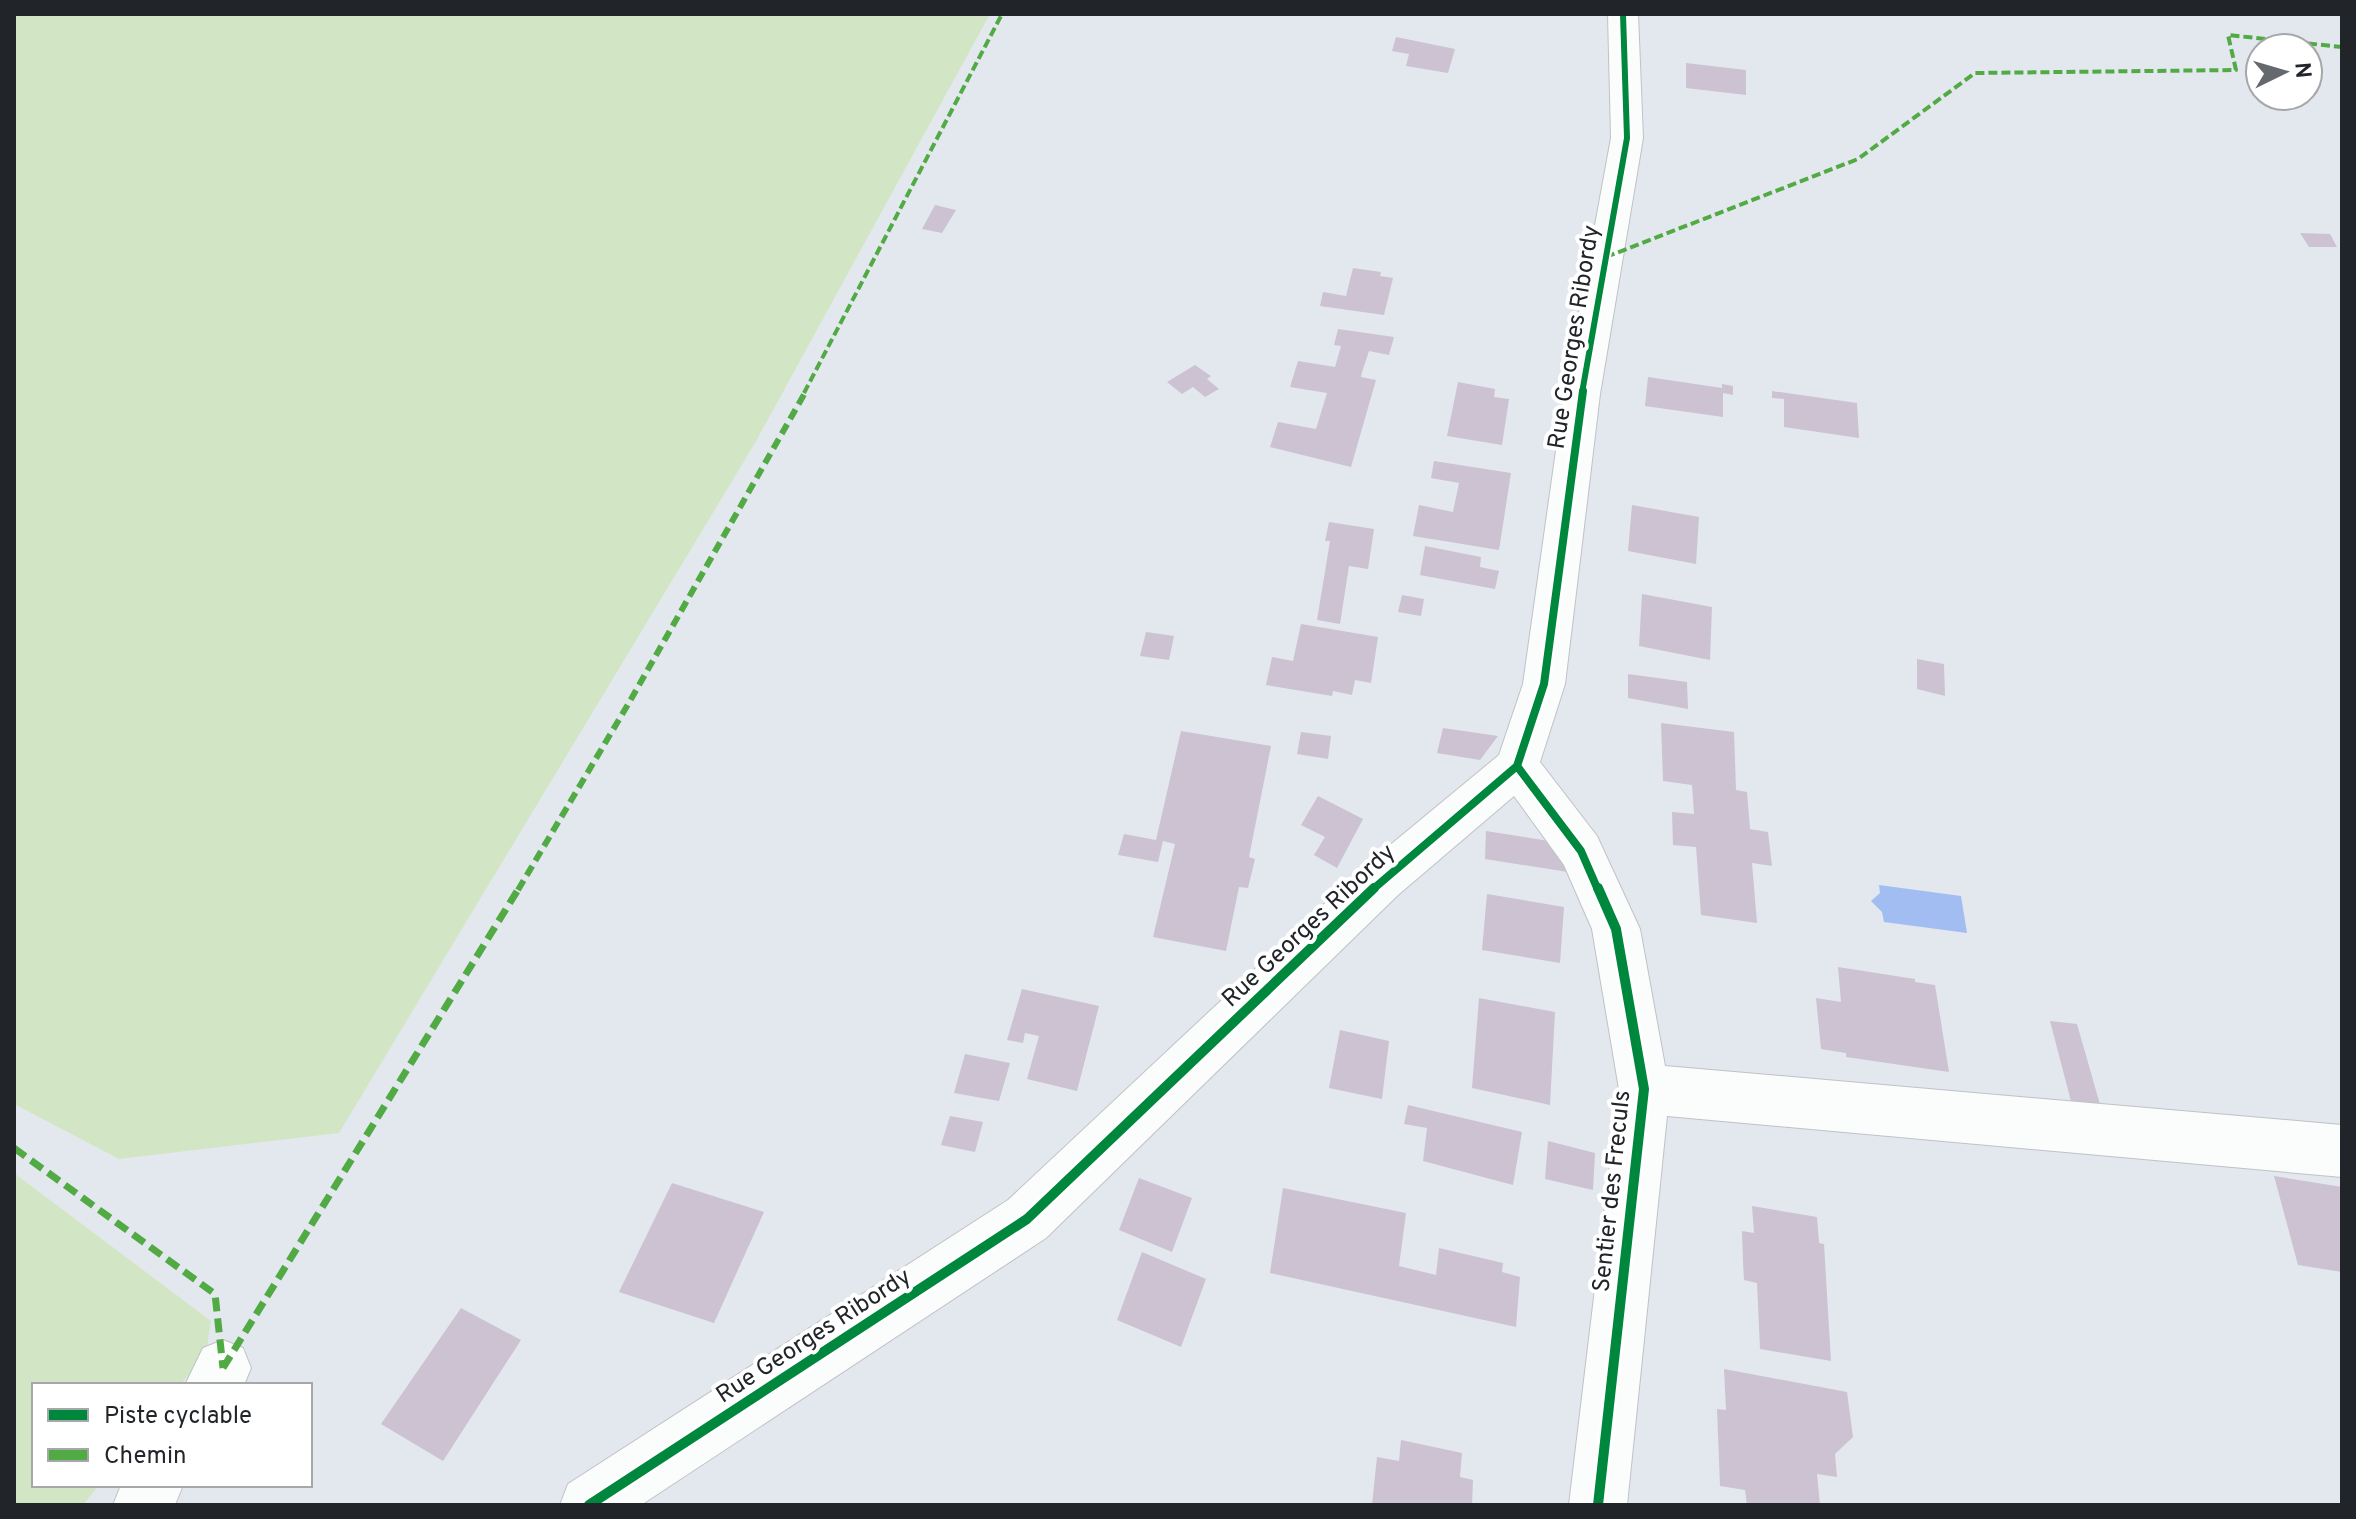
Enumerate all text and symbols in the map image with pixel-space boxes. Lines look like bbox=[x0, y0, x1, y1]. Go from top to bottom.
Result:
north arrow bbox=[2244, 32, 2324, 112]
text: N bbox=[2287, 61, 2316, 80]
street label: Rue Georges Ribordy bbox=[1542, 223, 1608, 452]
street label: Rue Georges Ribordy bbox=[1216, 838, 1402, 1015]
street label: Sentier des Freculs bbox=[1587, 1089, 1639, 1294]
street label: Rue Georges Ribordy bbox=[711, 1262, 917, 1411]
legend bbox=[32, 1383, 312, 1487]
text: Piste cyclable bbox=[104, 1402, 252, 1432]
text: Chemin bbox=[104, 1442, 187, 1472]

